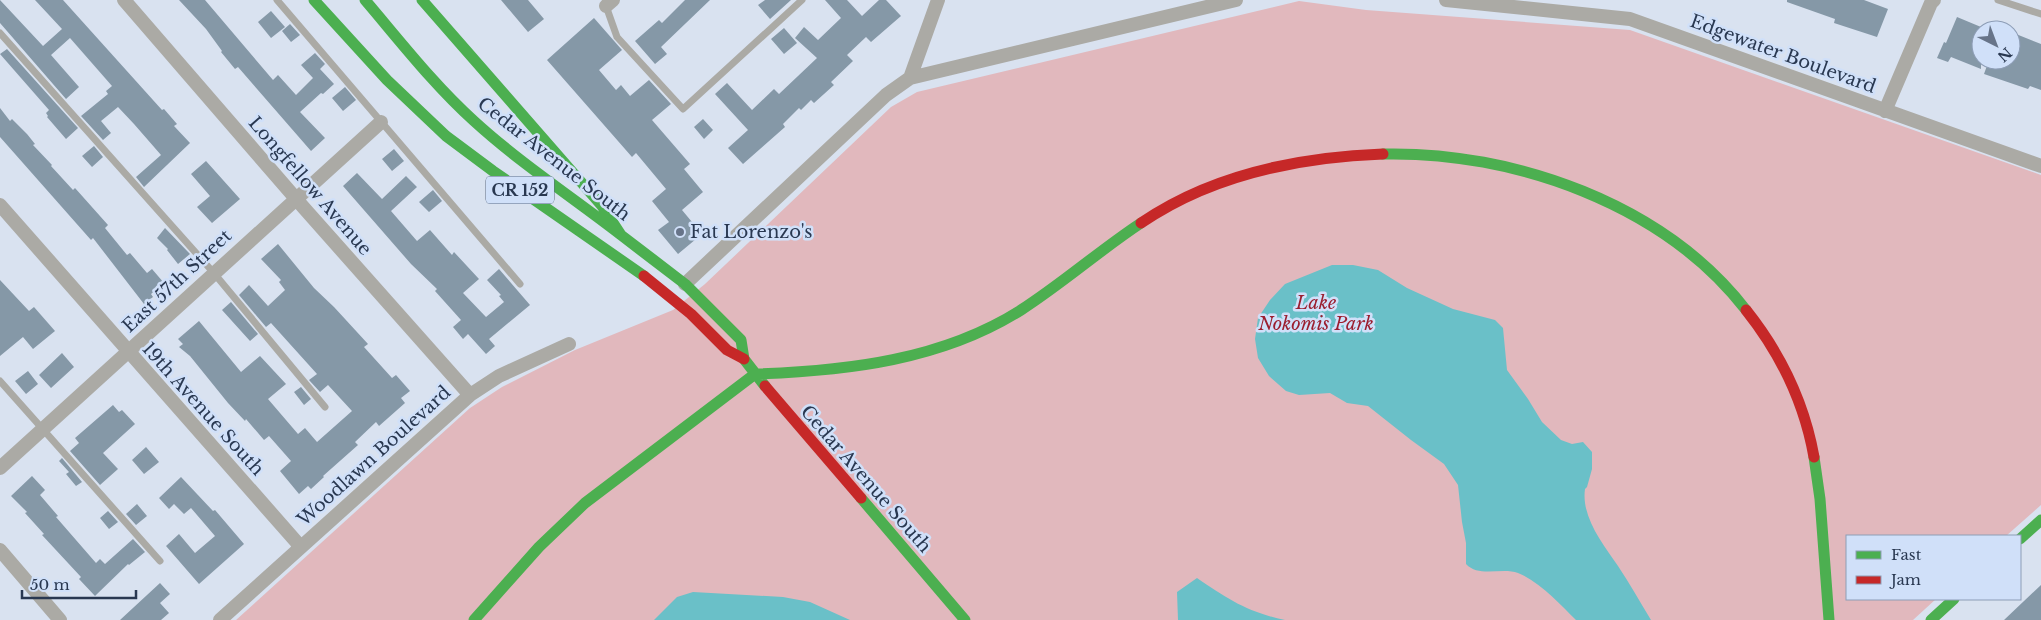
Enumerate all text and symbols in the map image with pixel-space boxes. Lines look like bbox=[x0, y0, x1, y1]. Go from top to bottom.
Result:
street label: Edgewater Boulevard bbox=[1687, 10, 1879, 98]
north arrow bbox=[1971, 20, 2021, 70]
text: N bbox=[1994, 44, 2016, 66]
street label: Cedar Avenue South bbox=[473, 93, 635, 225]
street label: Longfellow Avenue bbox=[244, 112, 376, 260]
road number: CR 152 bbox=[486, 176, 554, 204]
place label: Fat Lorenzo's bbox=[690, 221, 813, 243]
street label: East 57th Street bbox=[118, 225, 236, 337]
marker: Fat Lorenzo's bbox=[674, 226, 686, 238]
park label: Lake Nokomis Park bbox=[1257, 292, 1374, 335]
street label: 19th Avenue South bbox=[137, 338, 269, 480]
street label: Woodlawn Boulevard bbox=[292, 381, 455, 531]
street label: Cedar Avenue South bbox=[796, 401, 936, 557]
legend bbox=[1846, 535, 2021, 600]
text: Fast bbox=[1891, 545, 1922, 564]
scale bar bbox=[22, 568, 136, 600]
text: Jam bbox=[1889, 570, 1921, 589]
text: 50 m bbox=[30, 575, 70, 594]

